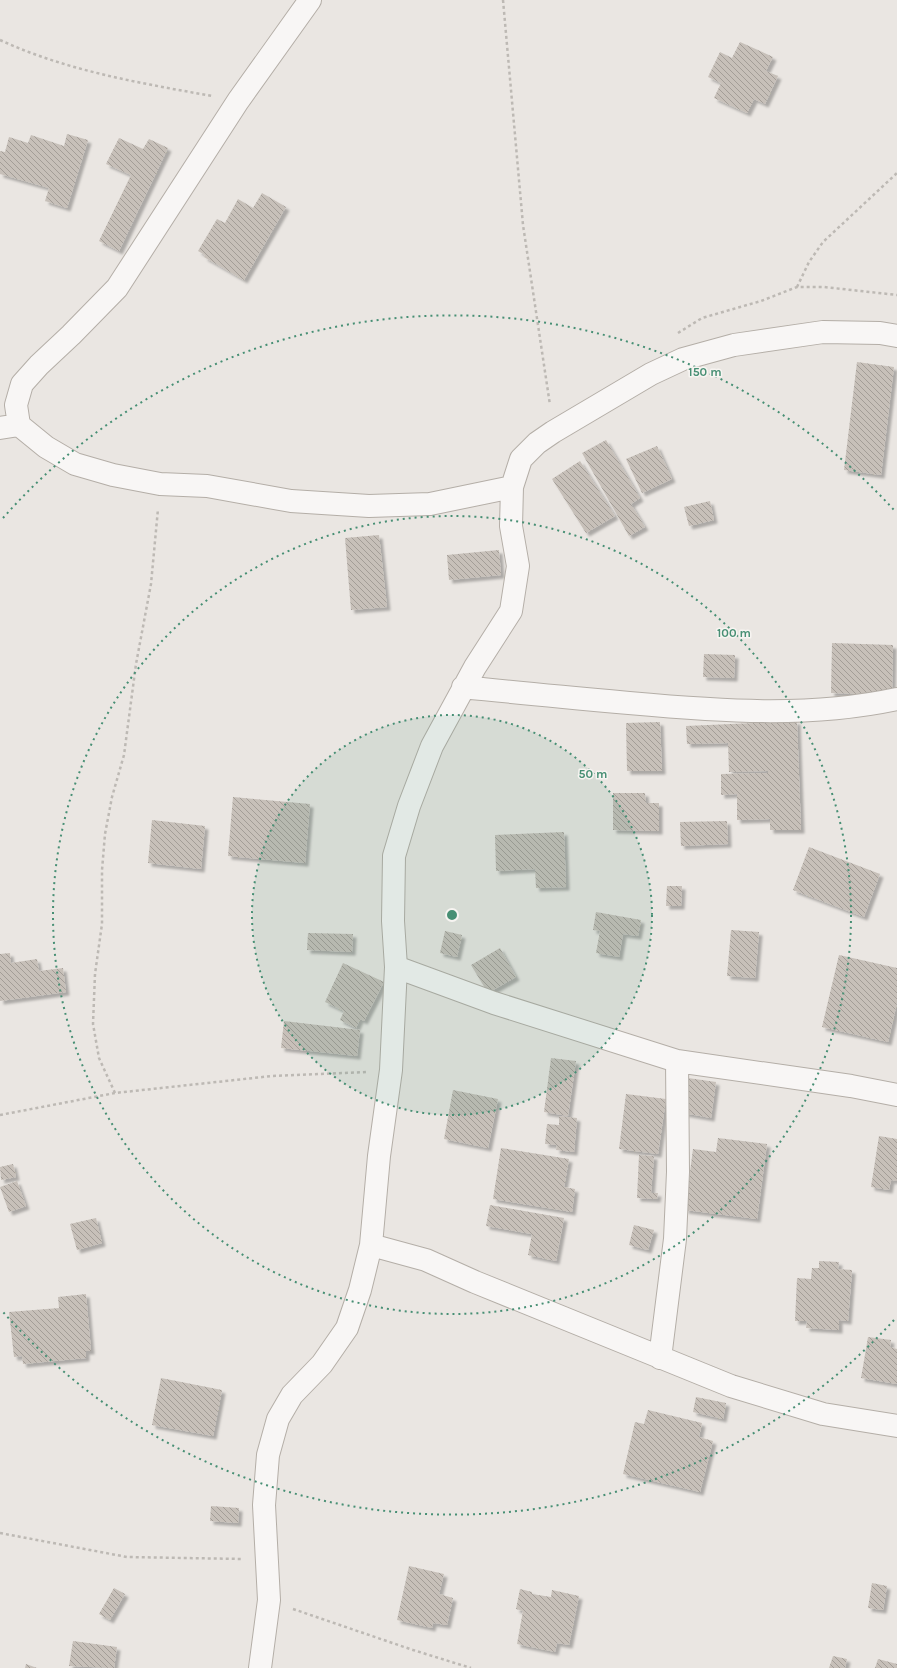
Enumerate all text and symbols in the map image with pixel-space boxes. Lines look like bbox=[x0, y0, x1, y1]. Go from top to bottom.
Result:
text: 150 m bbox=[688, 365, 722, 379]
text: 100 m bbox=[717, 626, 751, 640]
text: 50 m bbox=[579, 767, 608, 781]
centre of rings bbox=[445, 908, 459, 922]

